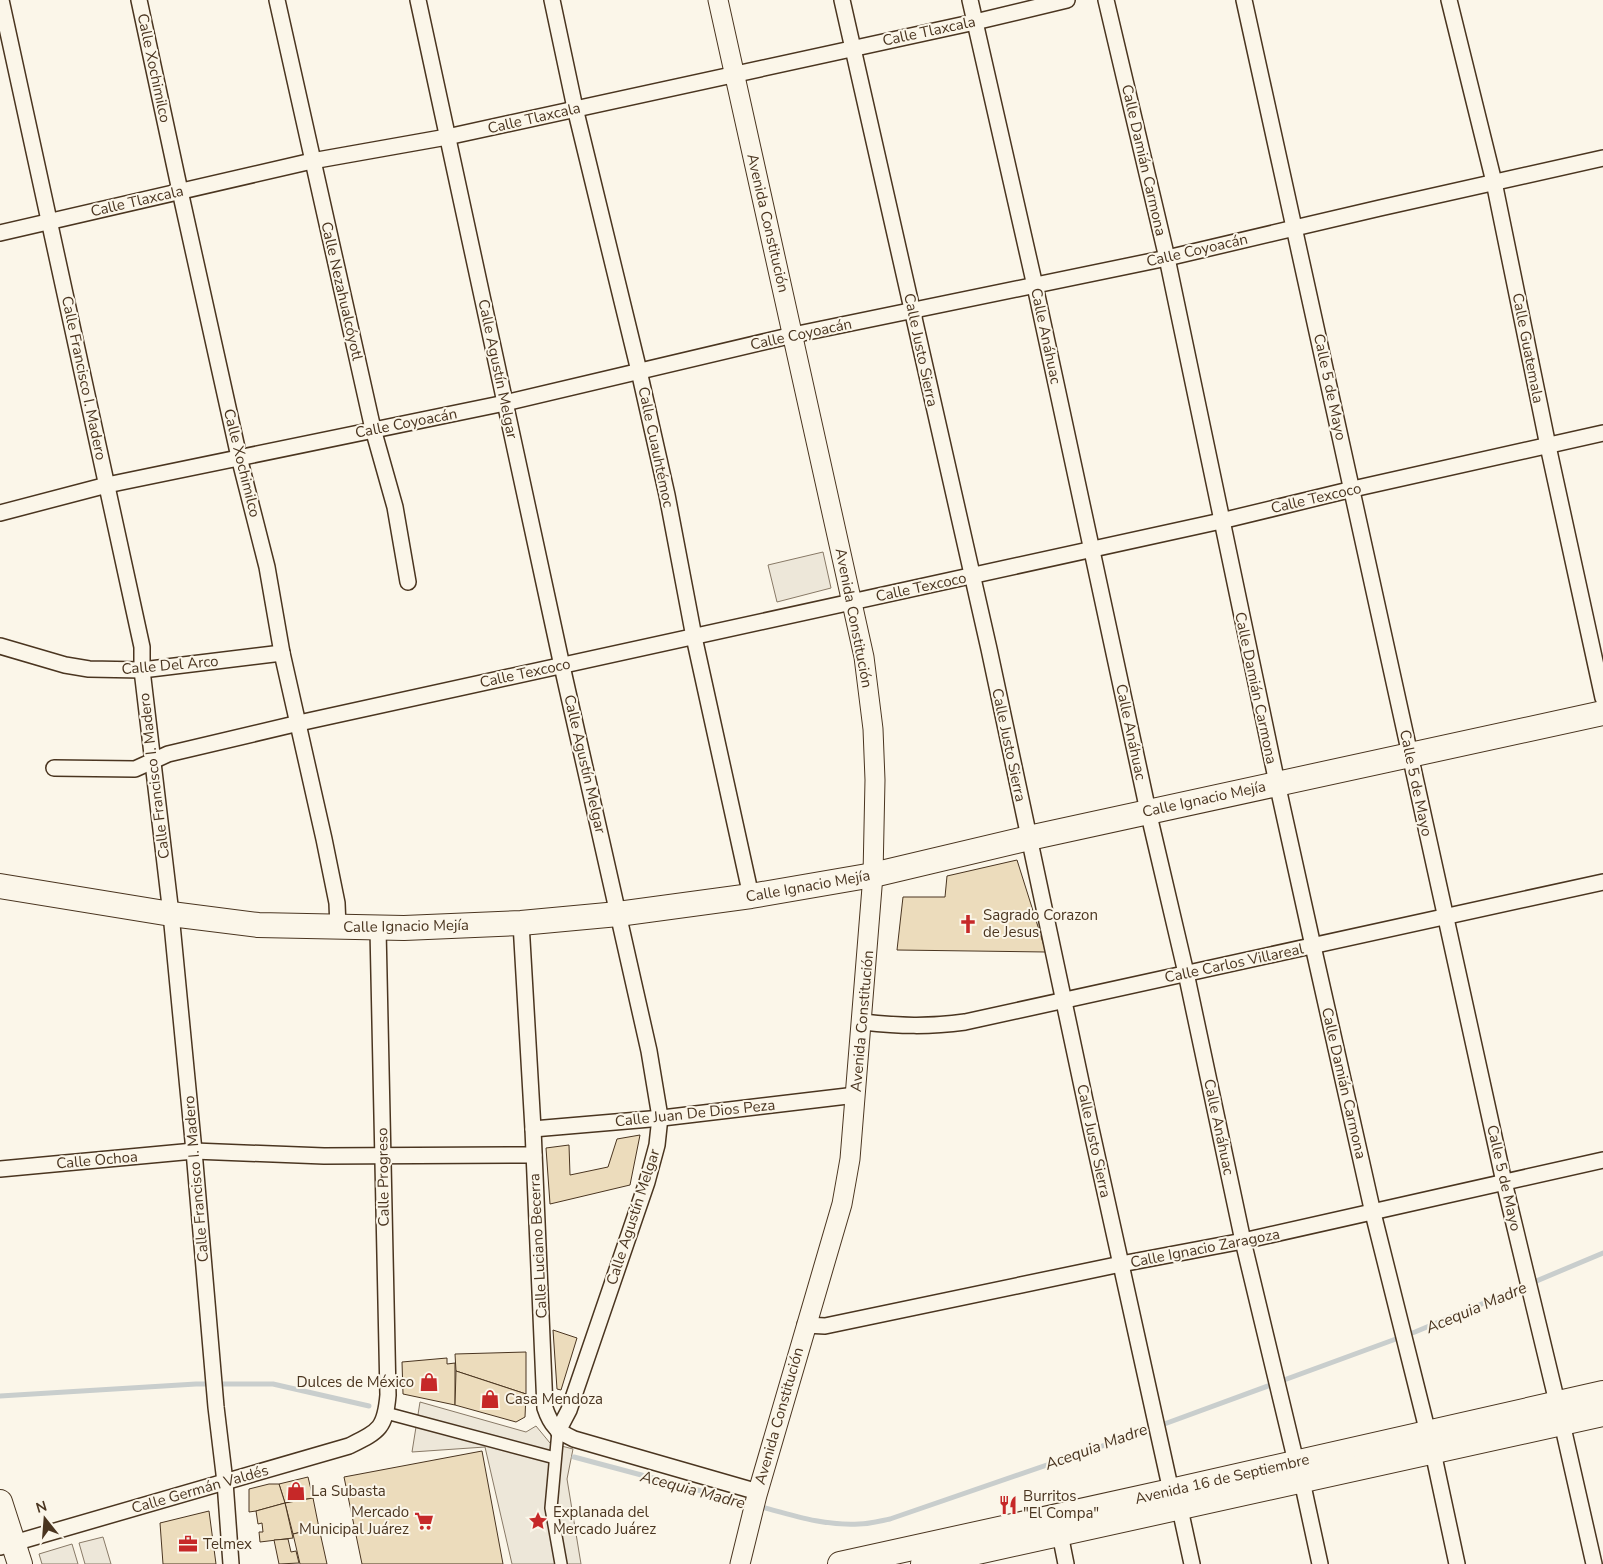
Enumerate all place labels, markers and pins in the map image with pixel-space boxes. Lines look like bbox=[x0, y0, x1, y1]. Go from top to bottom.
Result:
place label: Sagrado Corazon de Jesus bbox=[983, 905, 1098, 942]
church icon: Sagrado Corazon de Jesus bbox=[957, 913, 979, 935]
shop icon: Dulces de México bbox=[418, 1371, 440, 1393]
place label: Dulces de México bbox=[296, 1372, 414, 1392]
shop icon: Casa Mendoza bbox=[479, 1388, 501, 1410]
place label: Casa Mendoza bbox=[505, 1389, 603, 1409]
shop icon: La Subasta bbox=[285, 1480, 307, 1502]
place label: La Subasta bbox=[311, 1481, 386, 1501]
place label: Burritos "El Compa" bbox=[1023, 1486, 1099, 1523]
restaurant icon: Burritos "El Compa" bbox=[997, 1494, 1019, 1516]
place label: Mercado Municipal Juárez bbox=[299, 1502, 409, 1539]
place label: Explanada del Mercado Juárez bbox=[553, 1502, 656, 1539]
supermarket icon: Mercado Municipal Juárez bbox=[413, 1510, 435, 1532]
place icon: Explanada del Mercado Juárez bbox=[527, 1510, 549, 1532]
office icon: Telmex bbox=[177, 1533, 199, 1555]
place label: Telmex bbox=[203, 1534, 252, 1554]

